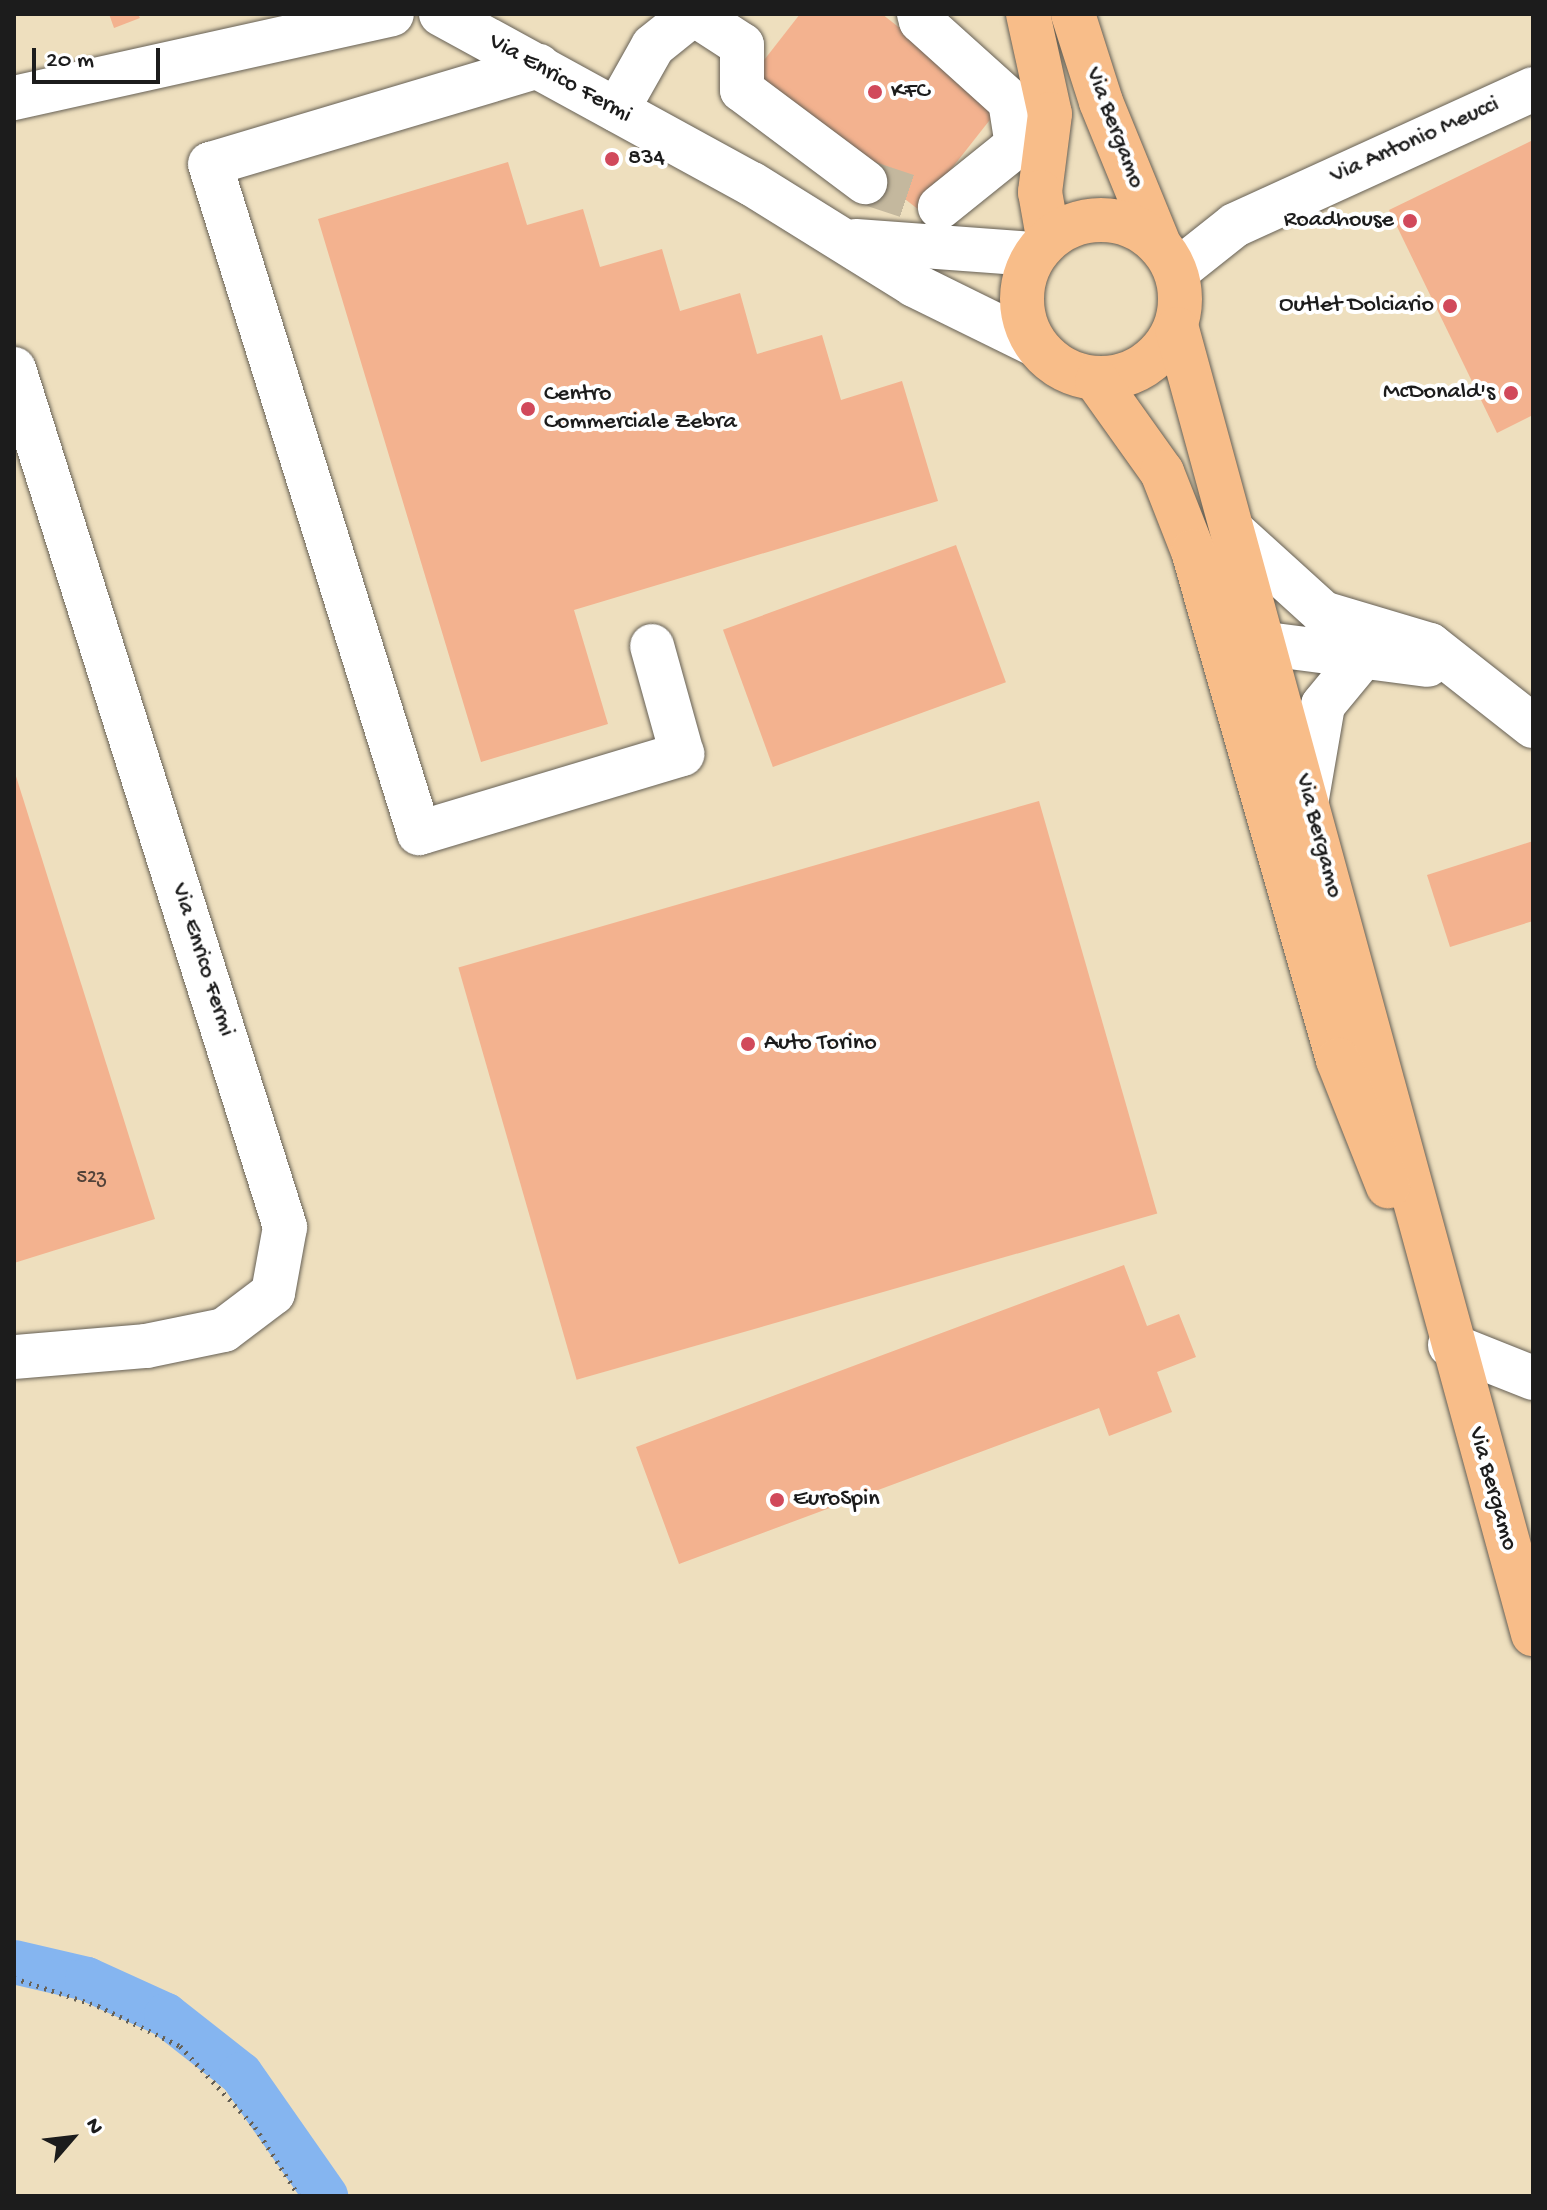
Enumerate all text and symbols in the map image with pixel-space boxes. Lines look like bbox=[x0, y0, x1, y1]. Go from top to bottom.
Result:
street label: Via Enrico Fermi bbox=[483, 28, 637, 130]
scale bar bbox=[36, 32, 164, 82]
text: 20 m bbox=[46, 47, 94, 76]
street label: Via Bergamo bbox=[1078, 63, 1150, 193]
place label: KFC bbox=[891, 78, 930, 106]
marker: KFC bbox=[866, 83, 884, 101]
street label: Via Antonio Meucci bbox=[1326, 91, 1504, 191]
place label: 834 bbox=[628, 145, 665, 173]
marker: 834 bbox=[603, 150, 621, 168]
place label: Roadhouse bbox=[1284, 207, 1394, 235]
marker: Roadhouse bbox=[1401, 212, 1419, 230]
place label: Outlet Dolciario bbox=[1279, 292, 1434, 320]
marker: Outlet Dolciario bbox=[1441, 297, 1459, 315]
place label: McDonald's bbox=[1383, 379, 1495, 407]
place label: Centro Commerciale Zebra bbox=[544, 381, 737, 437]
marker: McDonald's bbox=[1502, 384, 1520, 402]
marker: Centro Commerciale Zebra bbox=[519, 400, 537, 418]
street label: Via Bergamo bbox=[1288, 771, 1348, 901]
street label: Via Enrico Fermi bbox=[164, 880, 240, 1040]
place label: Auto Torino bbox=[764, 1030, 877, 1058]
marker: Auto Torino bbox=[739, 1035, 757, 1053]
house number: 52z bbox=[76, 1166, 106, 1190]
street label: Via Bergamo bbox=[1461, 1424, 1523, 1554]
place label: EuroSpin bbox=[793, 1486, 880, 1514]
marker: EuroSpin bbox=[768, 1491, 786, 1509]
north arrow bbox=[32, 2098, 112, 2178]
text: N bbox=[78, 2114, 108, 2139]

